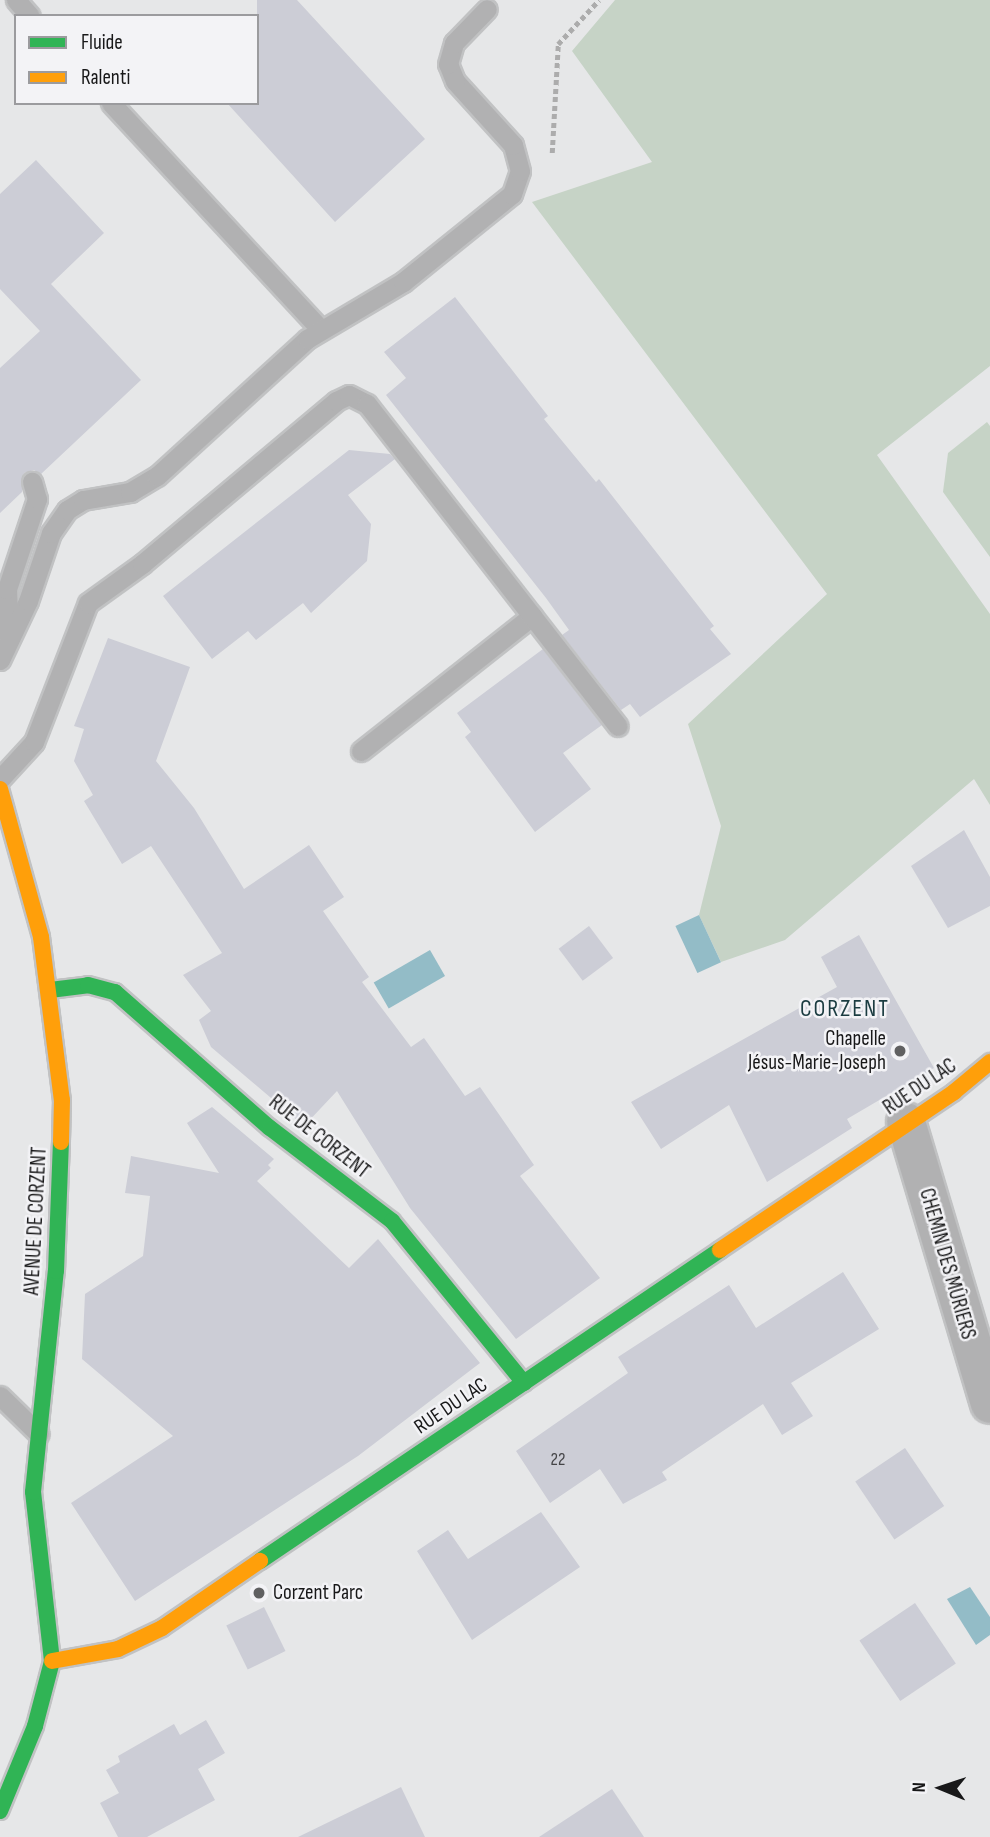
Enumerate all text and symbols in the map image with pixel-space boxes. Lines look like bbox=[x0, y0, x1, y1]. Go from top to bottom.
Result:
legend bbox=[14, 14, 259, 105]
text: Fluide bbox=[81, 30, 123, 55]
text: Ralenti bbox=[81, 65, 130, 90]
district label: CORZENT bbox=[801, 995, 889, 1023]
place label: Chapelle Jésus-Marie-Joseph bbox=[748, 1026, 886, 1076]
marker: Chapelle Jésus-Marie-Joseph bbox=[892, 1043, 908, 1059]
street label: RUE DU LAC bbox=[879, 1053, 961, 1121]
street label: RUE DE CORZENT bbox=[264, 1090, 374, 1184]
street label: AVENUE DE CORZENT bbox=[20, 1146, 52, 1296]
street label: CHEMIN DES MÛRIERS bbox=[913, 1186, 981, 1342]
street label: RUE DU LAC bbox=[410, 1372, 492, 1440]
house number: 22 bbox=[551, 1449, 565, 1471]
place label: Corzent Parc bbox=[273, 1580, 363, 1606]
marker: Corzent Parc bbox=[251, 1585, 267, 1601]
north arrow bbox=[906, 1753, 976, 1823]
text: N bbox=[908, 1782, 931, 1793]

